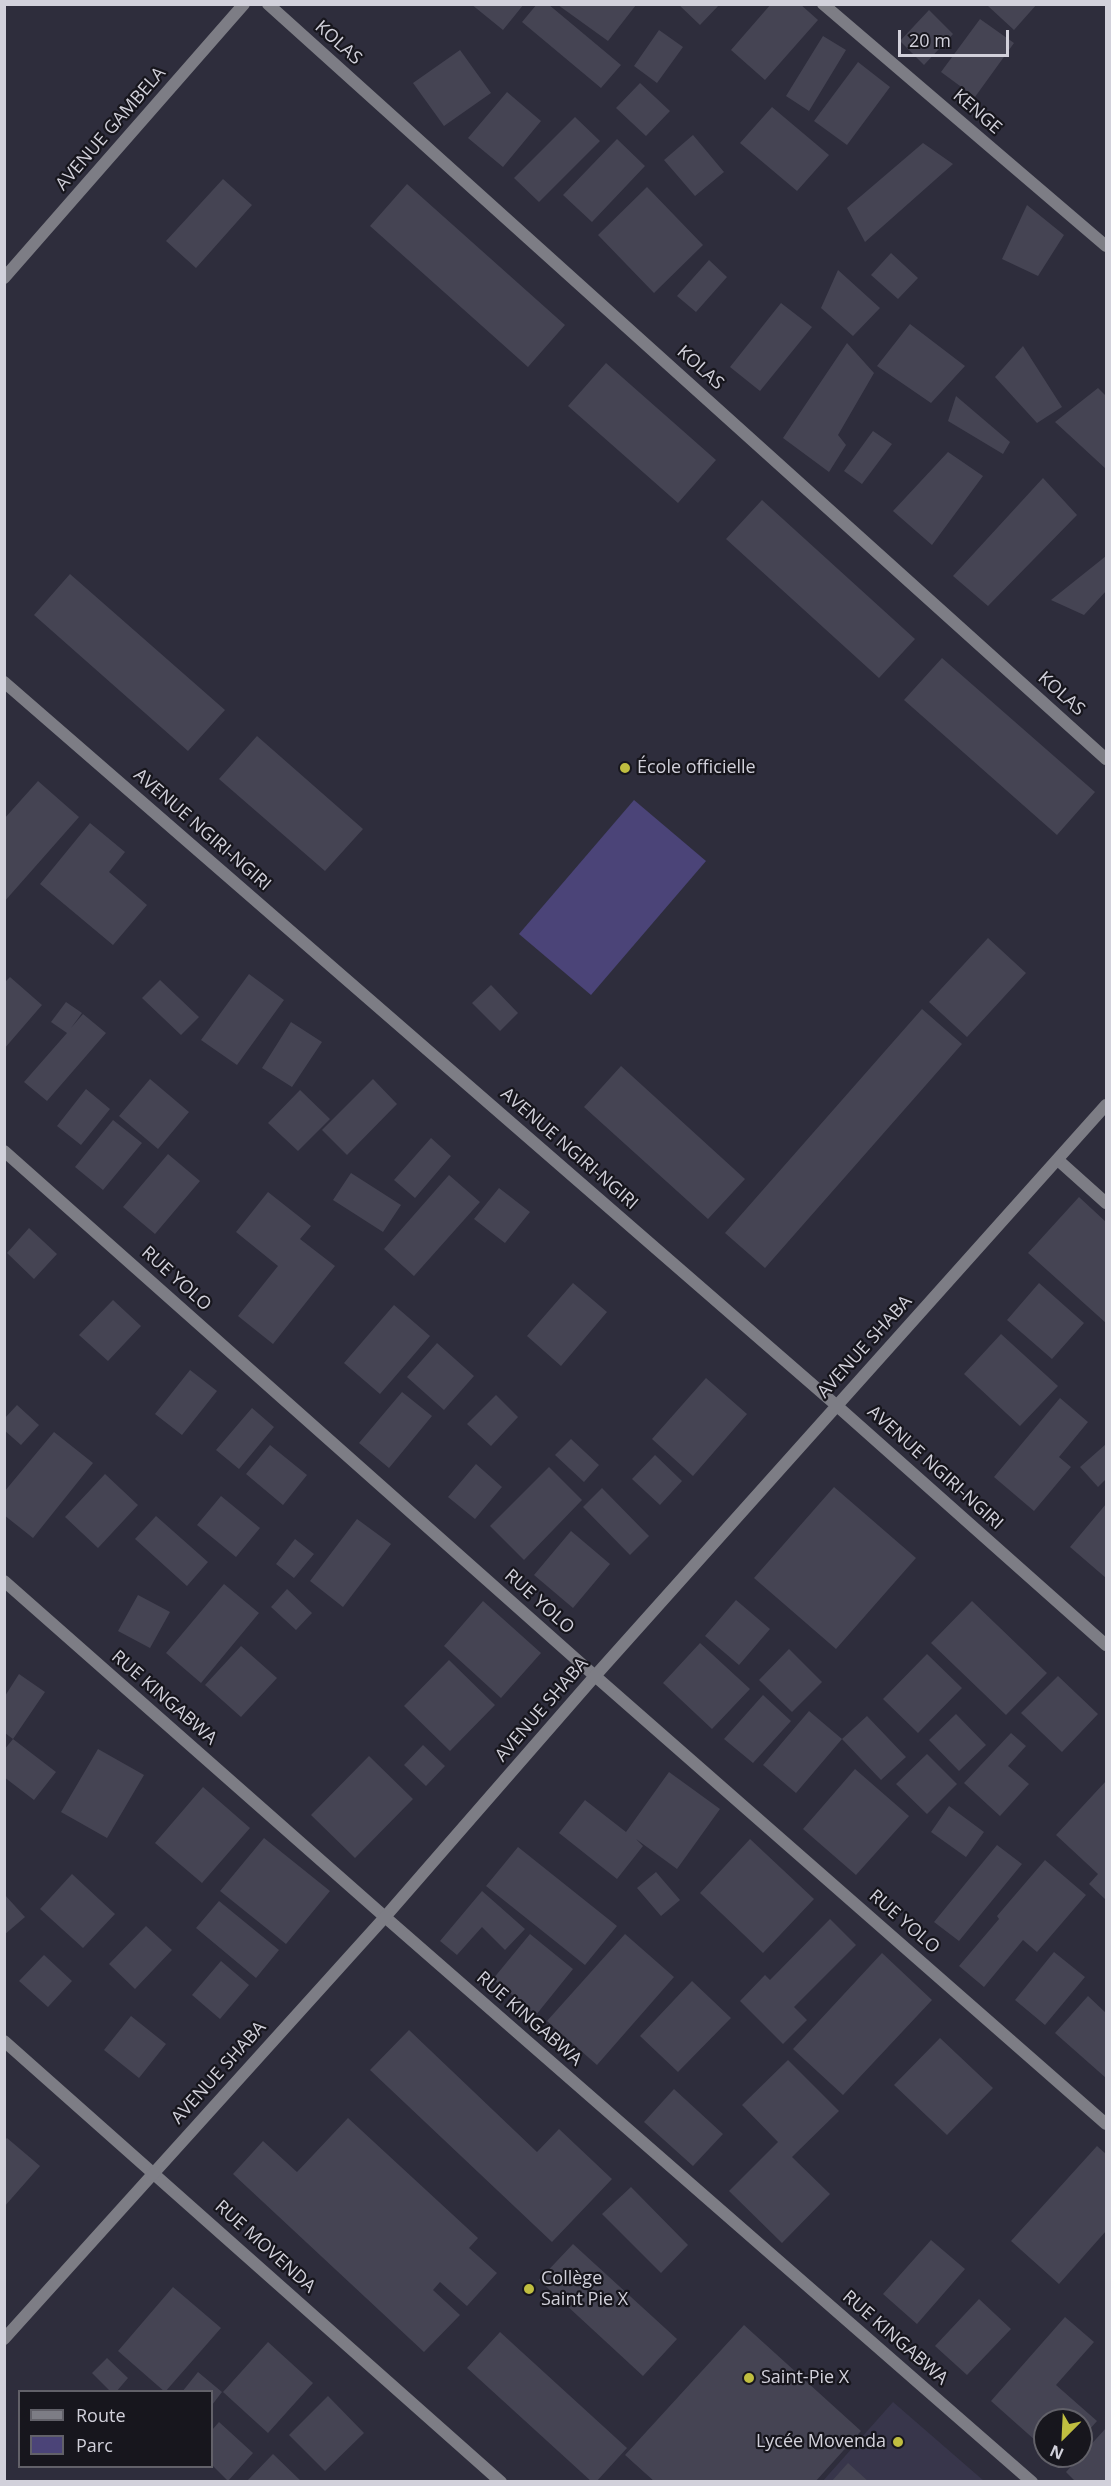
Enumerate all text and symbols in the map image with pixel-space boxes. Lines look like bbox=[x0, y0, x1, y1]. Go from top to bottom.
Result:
street label: KOLAS bbox=[310, 16, 366, 70]
scale bar bbox=[901, 18, 1012, 56]
text: 20 m bbox=[909, 28, 951, 52]
street label: AVENUE GAMBELA bbox=[52, 63, 170, 195]
street label: KENGE bbox=[948, 85, 1006, 139]
street label: KOLAS bbox=[672, 341, 728, 395]
street label: KOLAS bbox=[1033, 667, 1089, 721]
place label: École officielle bbox=[637, 757, 756, 779]
marker: École officielle bbox=[618, 761, 632, 775]
street label: AVENUE NGIRI-NGIRI bbox=[129, 764, 275, 896]
street label: AVENUE NGIRI-NGIRI bbox=[496, 1083, 642, 1215]
street label: RUE YOLO bbox=[137, 1242, 215, 1316]
street label: AVENUE SHABA bbox=[813, 1291, 917, 1403]
street label: AVENUE NGIRI-NGIRI bbox=[863, 1401, 1007, 1535]
street label: RUE YOLO bbox=[500, 1565, 578, 1639]
street label: RUE KINGABWA bbox=[107, 1646, 221, 1750]
street label: AVENUE SHABA bbox=[491, 1653, 593, 1767]
street label: RUE YOLO bbox=[864, 1886, 944, 1958]
street label: RUE KINGABWA bbox=[472, 1967, 586, 2071]
street label: AVENUE SHABA bbox=[167, 2017, 271, 2129]
street label: RUE MOVENDA bbox=[210, 2196, 320, 2298]
place label: Collège Saint Pie X bbox=[541, 2268, 628, 2310]
marker: Collège Saint Pie X bbox=[522, 2282, 536, 2296]
street label: RUE KINGABWA bbox=[838, 2286, 952, 2390]
place label: Saint-Pie X bbox=[761, 2367, 849, 2389]
marker: Saint-Pie X bbox=[742, 2371, 756, 2385]
legend bbox=[18, 2390, 213, 2468]
text: Route bbox=[76, 2403, 126, 2427]
north arrow bbox=[1033, 2408, 1093, 2468]
place label: Lycée Movenda bbox=[756, 2431, 886, 2453]
text: Parc bbox=[76, 2433, 113, 2457]
marker: Lycée Movenda bbox=[891, 2435, 905, 2449]
text: N bbox=[1046, 2440, 1067, 2465]

